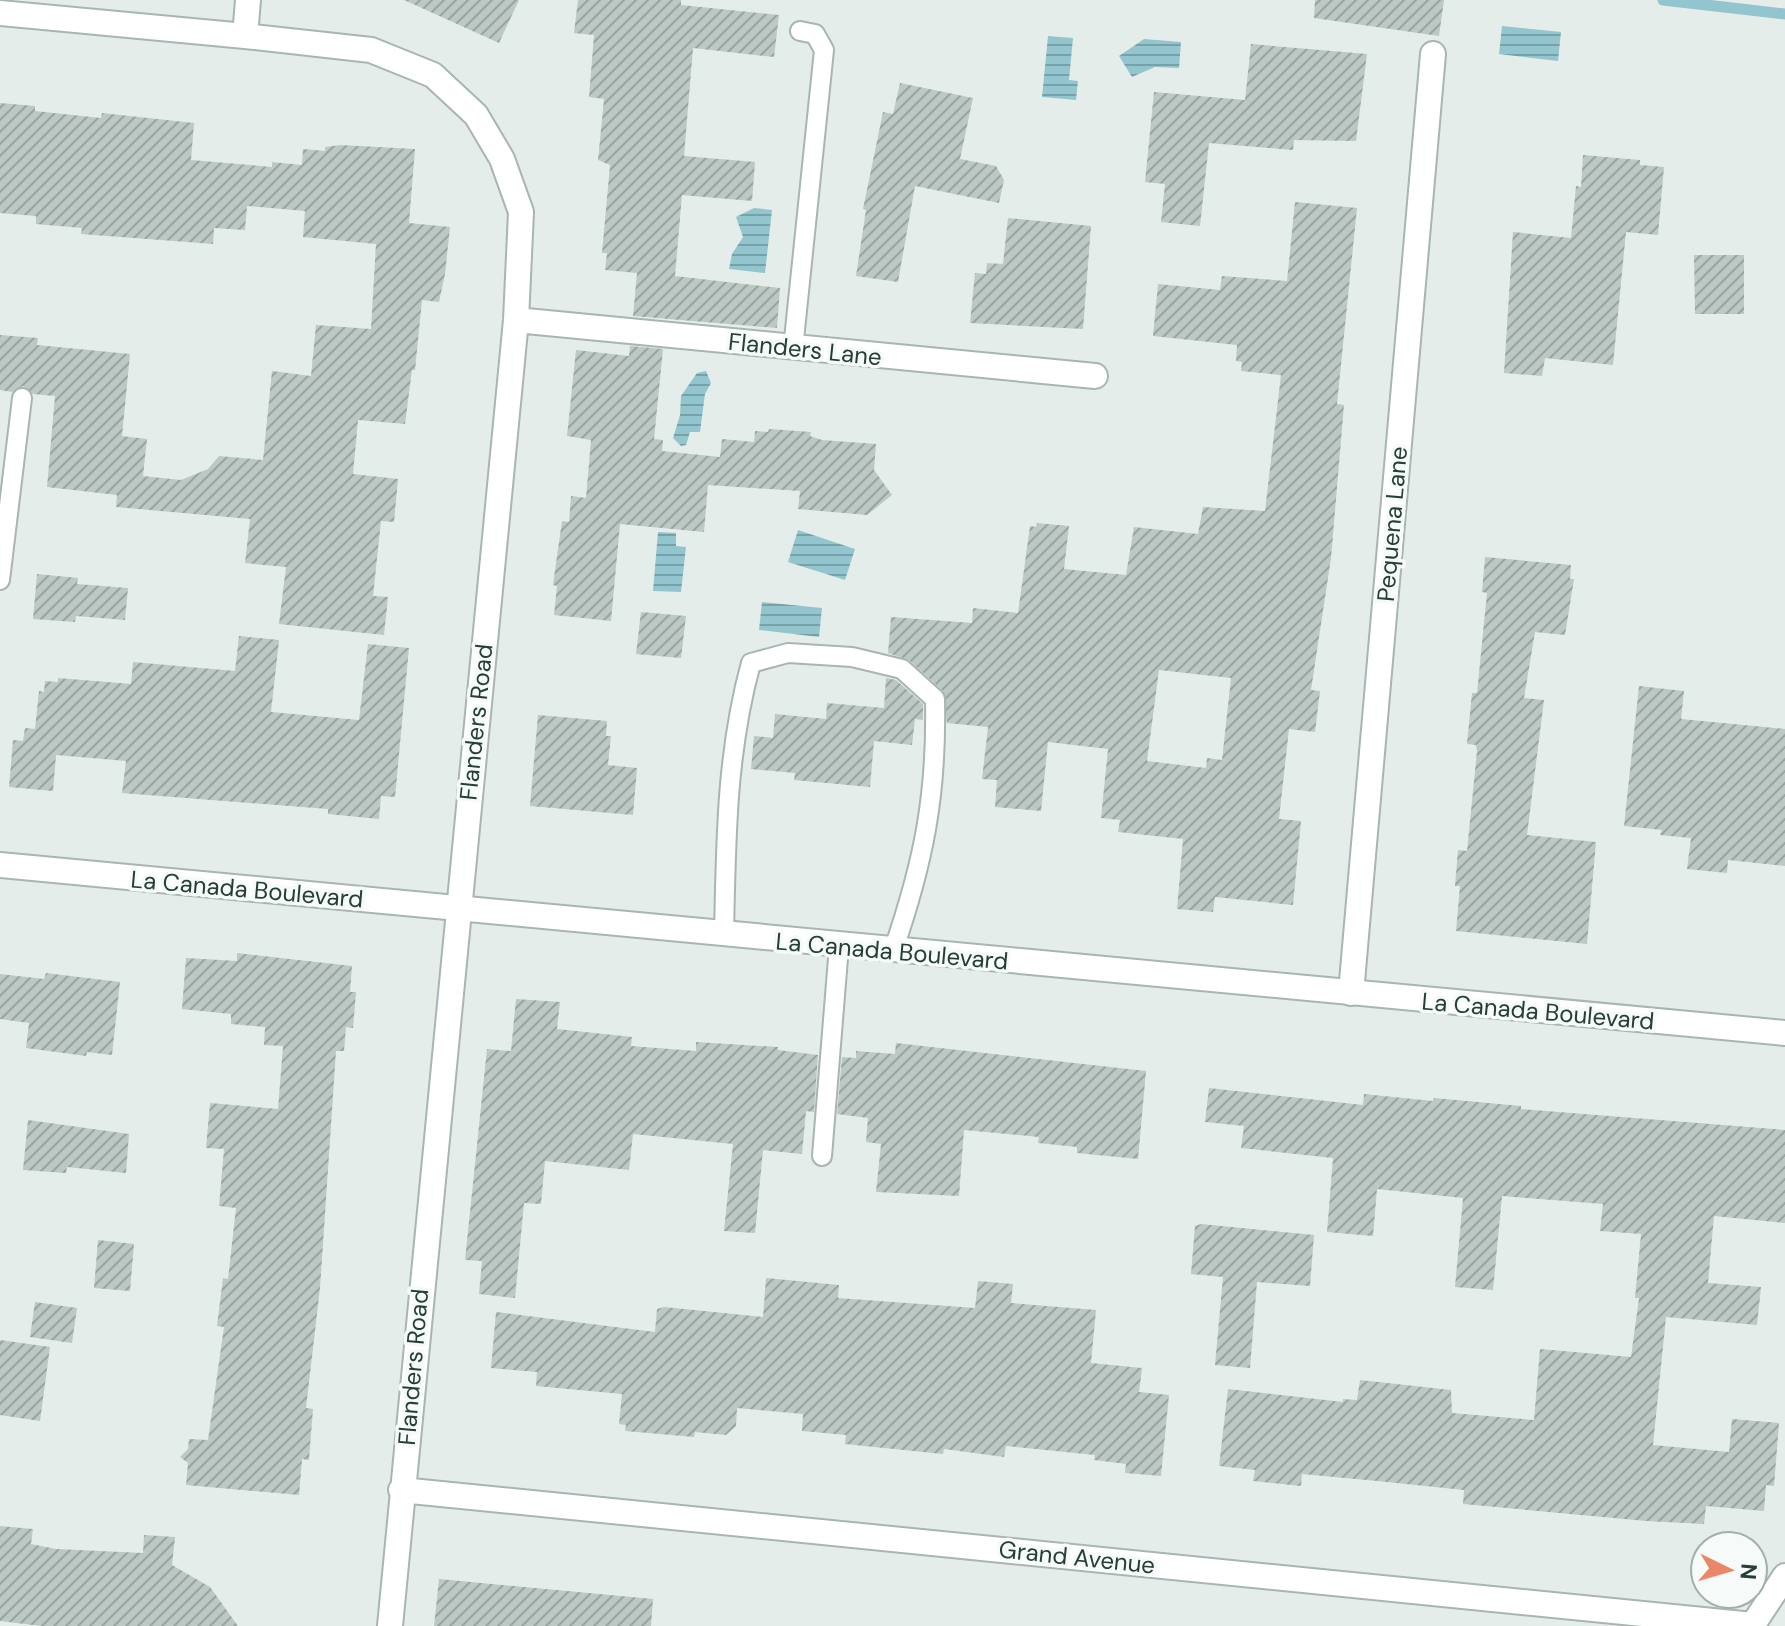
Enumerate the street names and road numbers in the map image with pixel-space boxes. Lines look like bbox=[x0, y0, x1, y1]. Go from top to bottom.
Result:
street label: Flanders Lane bbox=[727, 326, 883, 372]
street label: Pequena Lane bbox=[1370, 445, 1414, 603]
street label: Flanders Road bbox=[452, 642, 500, 802]
street label: La Canada Boulevard bbox=[129, 863, 365, 915]
street label: La Canada Boulevard bbox=[774, 925, 1010, 977]
street label: La Canada Boulevard bbox=[1420, 985, 1656, 1037]
street label: Flanders Road bbox=[391, 1288, 435, 1446]
street label: Grand Avenue bbox=[997, 1533, 1157, 1581]

